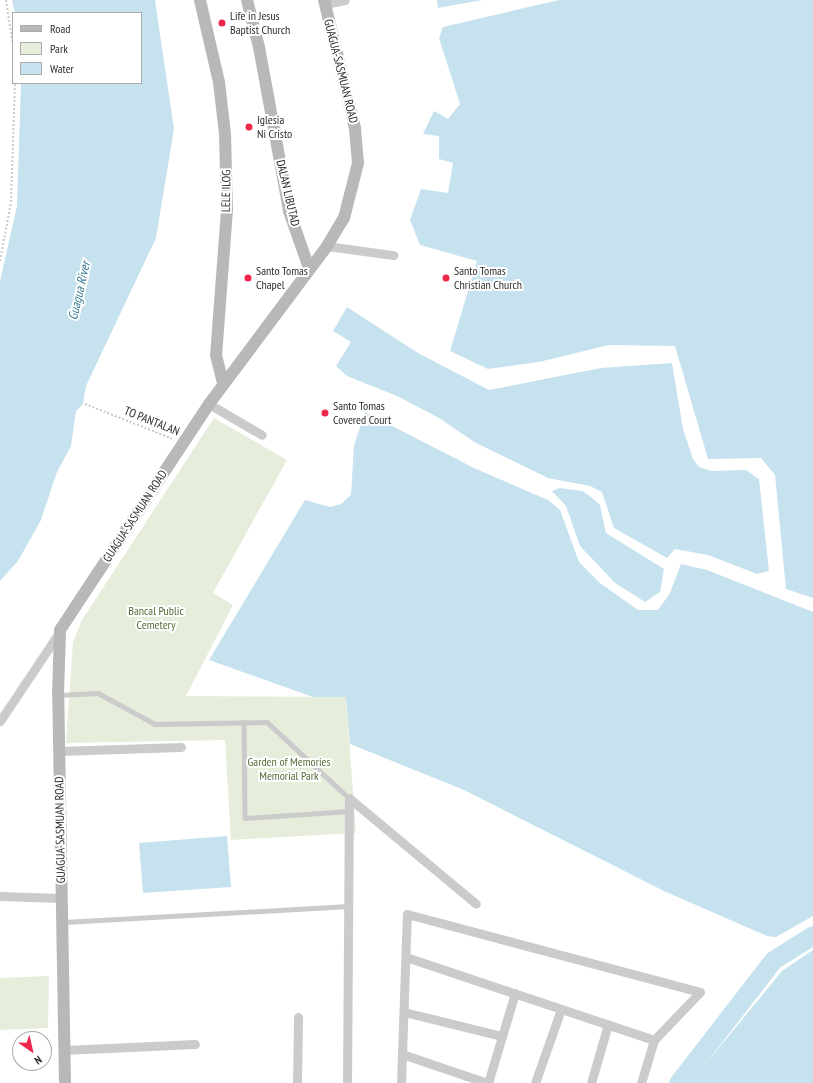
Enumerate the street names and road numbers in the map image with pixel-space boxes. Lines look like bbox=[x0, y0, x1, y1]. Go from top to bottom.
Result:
street label: GUAGUA-SASMUAN ROAD bbox=[321, 17, 361, 125]
street label: DALAN LIBUTAD bbox=[273, 158, 303, 228]
street label: LELE ILOG bbox=[218, 170, 234, 212]
street label: TO PANTALAN bbox=[122, 403, 182, 439]
street label: GUAGUA-SASMUAN ROAD bbox=[100, 467, 170, 565]
street label: GUAGUA-SASMUAN ROAD bbox=[52, 776, 68, 884]

